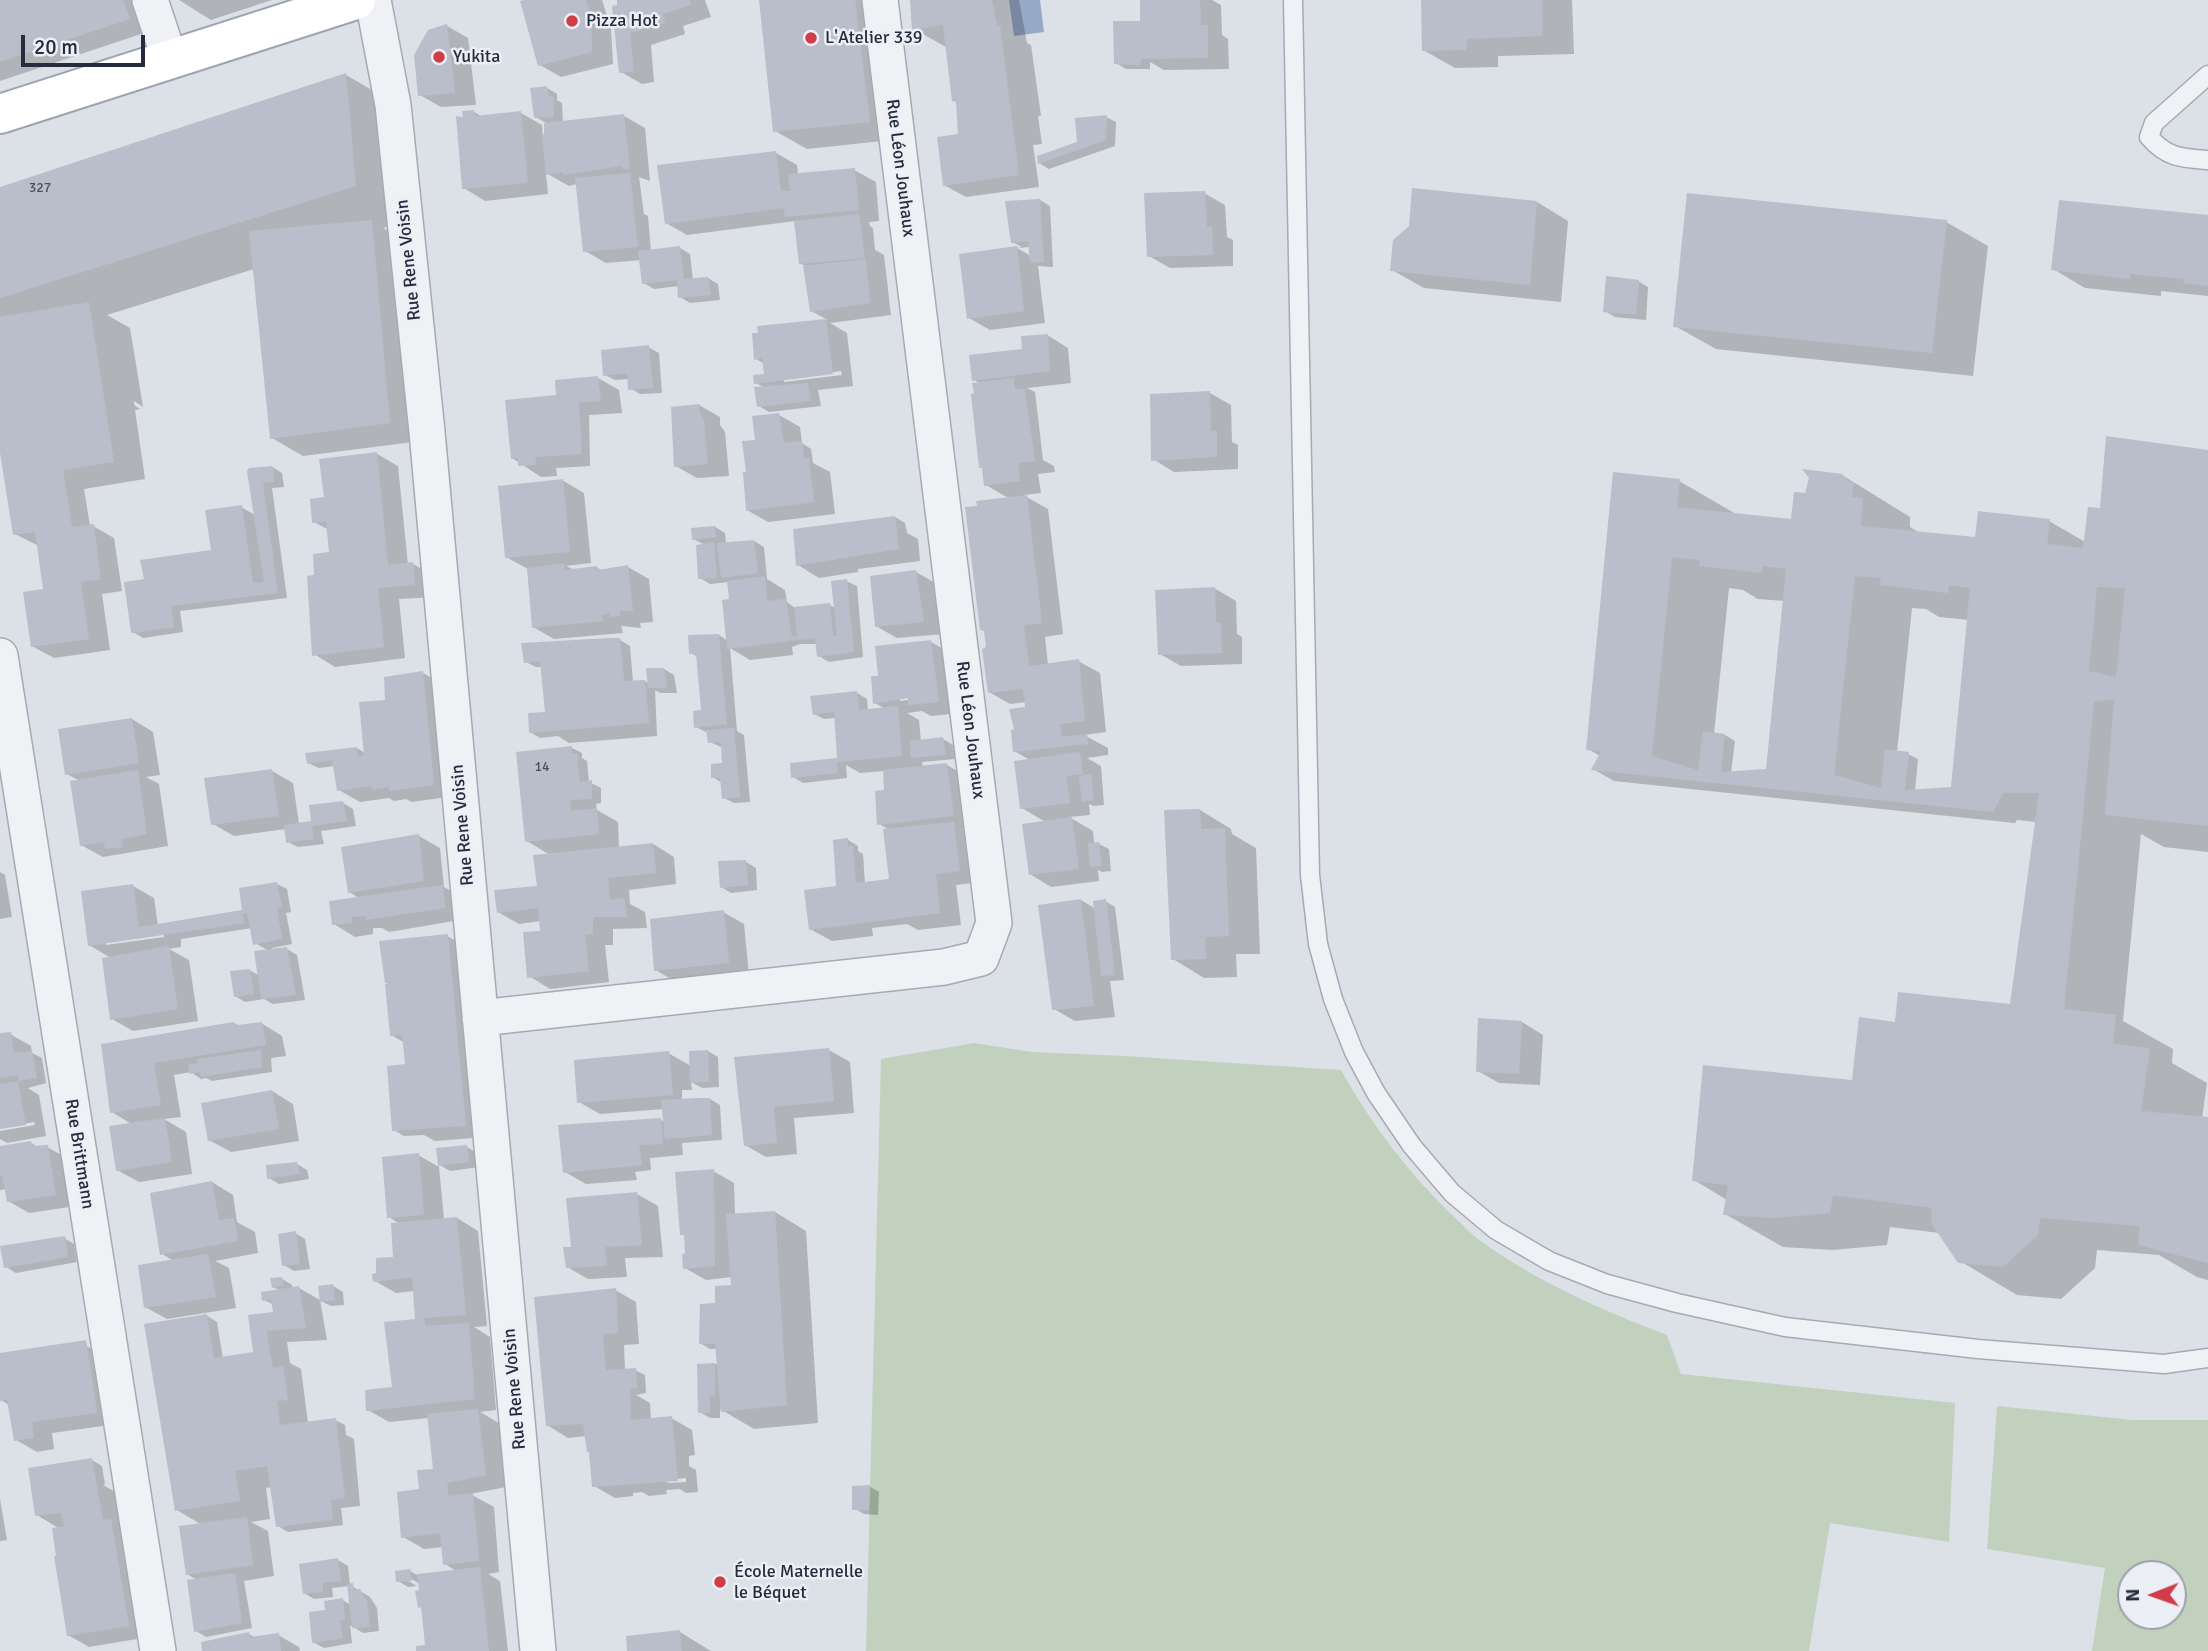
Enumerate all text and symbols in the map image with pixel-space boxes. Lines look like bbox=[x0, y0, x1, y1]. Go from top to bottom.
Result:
place label: Pizza Hot bbox=[586, 10, 658, 32]
marker: Pizza Hot bbox=[564, 13, 580, 29]
scale bar bbox=[24, 21, 149, 65]
place label: L'Atelier 339 bbox=[825, 27, 923, 49]
marker: L'Atelier 339 bbox=[803, 30, 819, 46]
text: 20 m bbox=[34, 34, 78, 60]
place label: Yukita bbox=[453, 46, 500, 68]
marker: Yukita bbox=[431, 49, 447, 65]
street label: Rue Léon Jouhaux bbox=[881, 98, 919, 238]
house number: 327 bbox=[29, 180, 51, 196]
street label: Rue Rene Voisin bbox=[392, 198, 426, 322]
street label: Rue Léon Jouhaux bbox=[951, 660, 989, 800]
house number: 14 bbox=[534, 759, 550, 775]
street label: Rue Rene Voisin bbox=[447, 763, 479, 887]
street label: Rue Brittmann bbox=[60, 1097, 98, 1211]
street label: Rue Rene Voisin bbox=[499, 1327, 531, 1451]
north arrow bbox=[2117, 1560, 2187, 1630]
place label: École Maternelle le Béquet bbox=[734, 1561, 863, 1604]
marker: École Maternelle le Béquet bbox=[712, 1574, 728, 1590]
text: N bbox=[2121, 1589, 2145, 1602]

